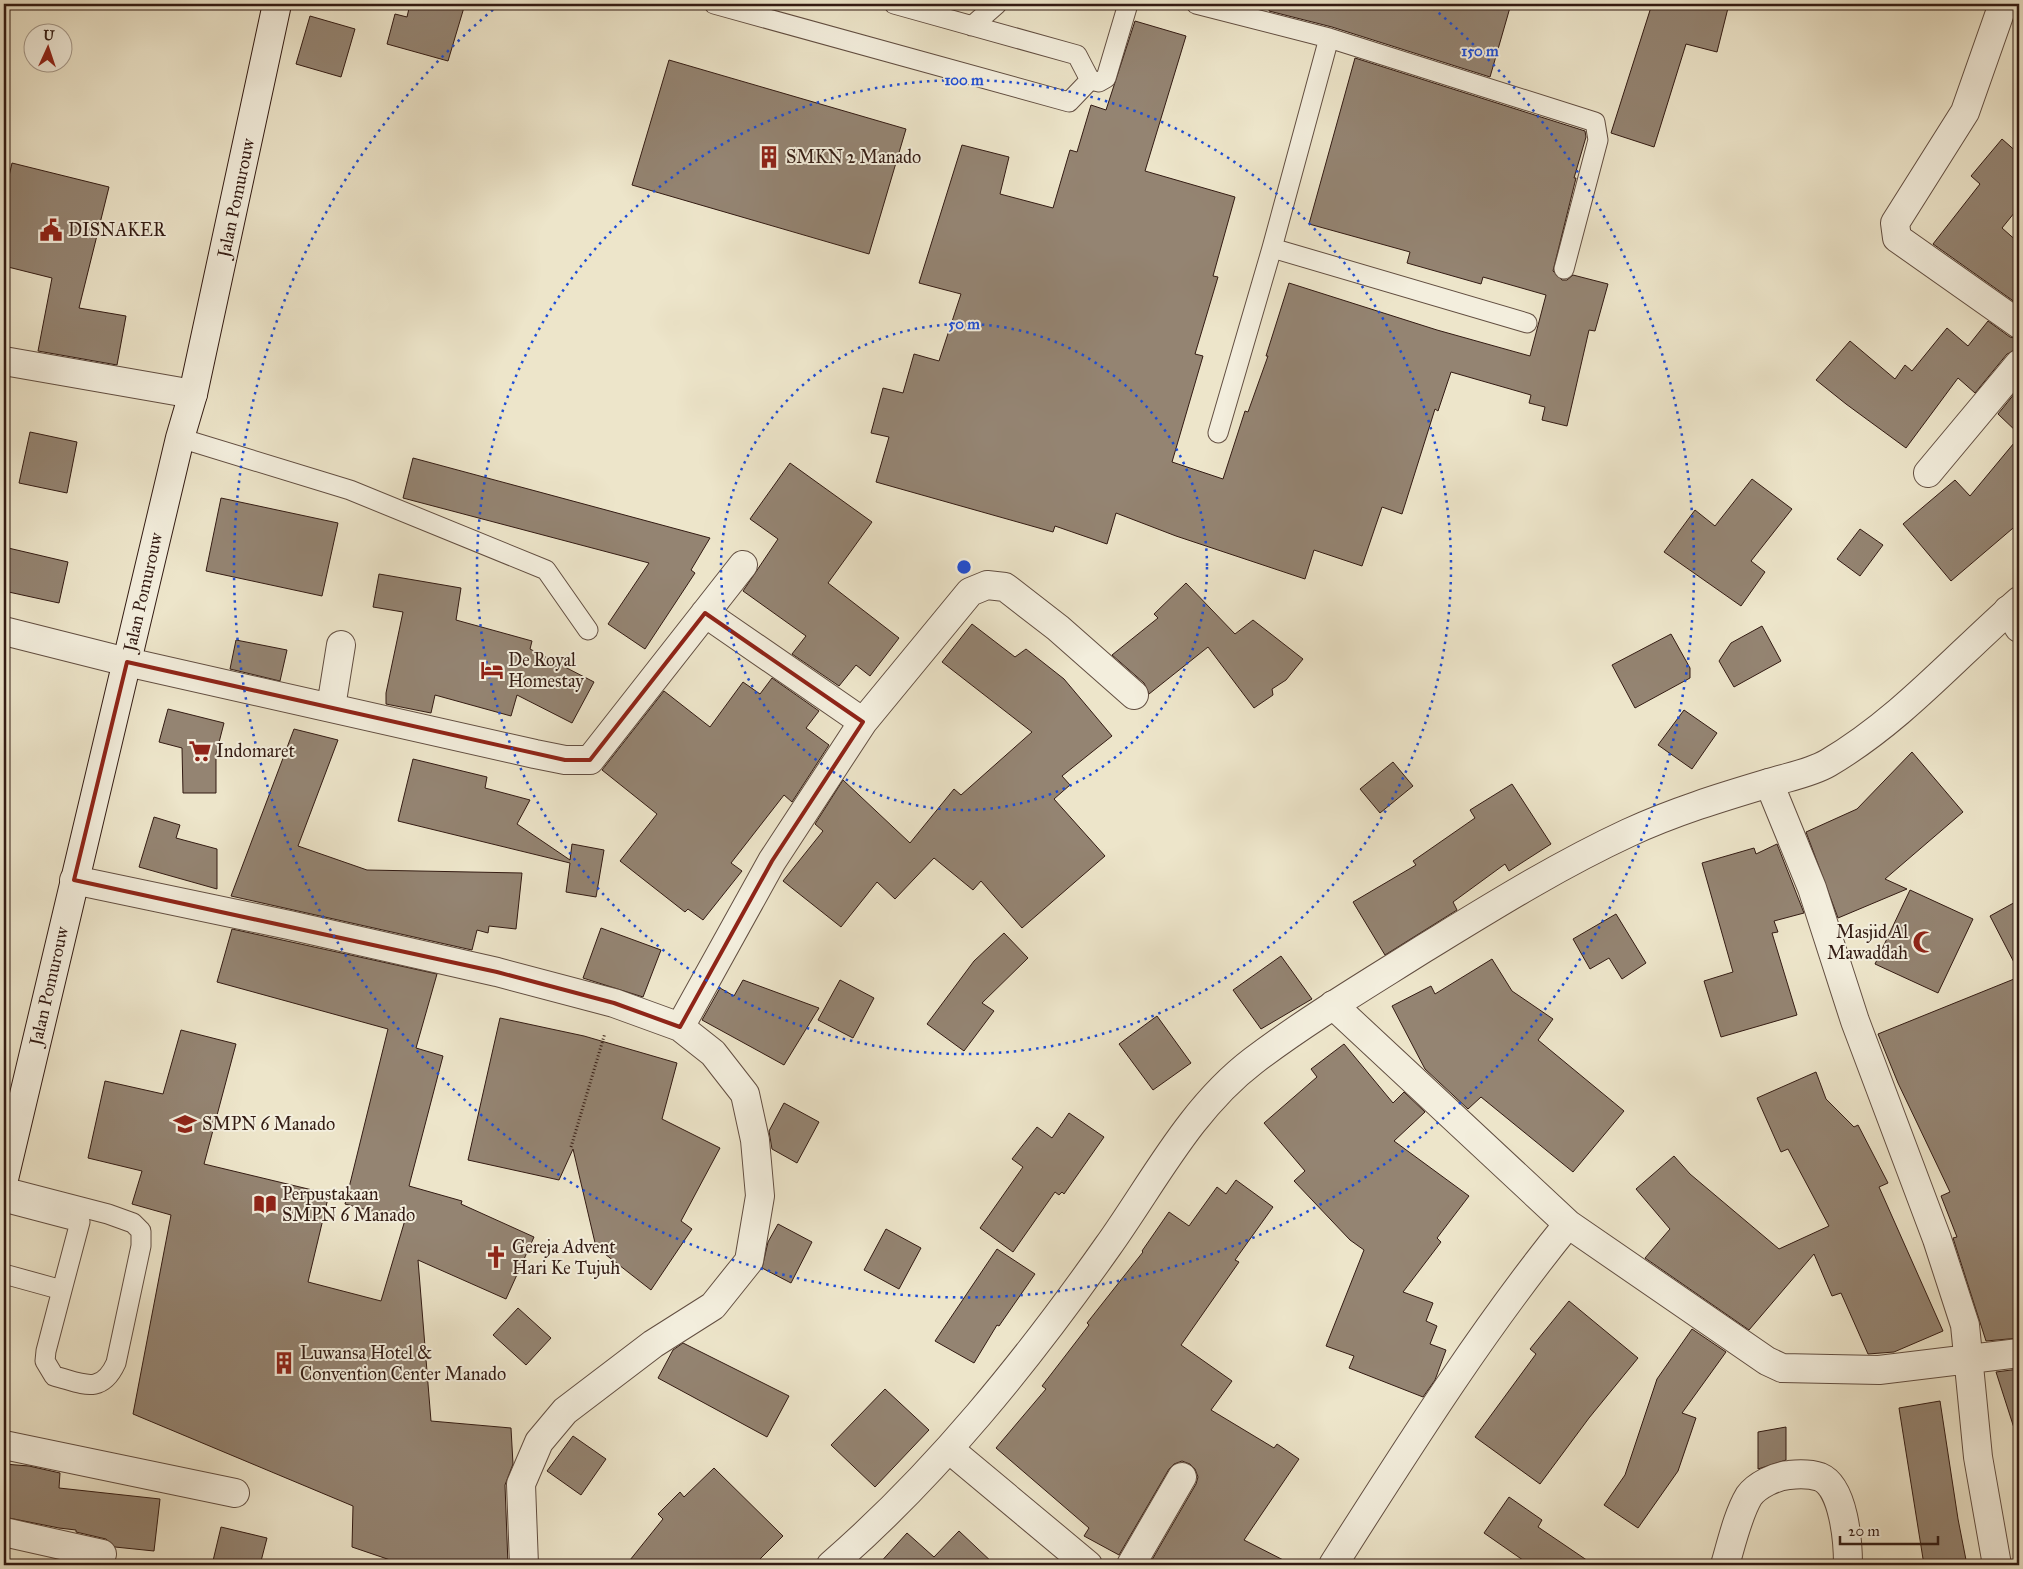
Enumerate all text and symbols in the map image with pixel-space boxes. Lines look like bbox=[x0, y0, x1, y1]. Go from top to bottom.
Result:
north arrow bbox=[22, 22, 72, 72]
text: U bbox=[43, 27, 56, 44]
text: 150 m bbox=[1461, 42, 1499, 60]
text: 100 m bbox=[944, 71, 984, 89]
street label: Jalan Pomurouw bbox=[212, 136, 260, 262]
building icon: SMKN 2 Manado bbox=[756, 144, 782, 170]
place label: SMKN 2 Manado bbox=[786, 146, 921, 168]
public building icon: DISNAKER bbox=[38, 217, 64, 243]
place label: DISNAKER bbox=[68, 219, 167, 241]
text: 50 m bbox=[948, 315, 980, 333]
street label: Jalan Pomurouw bbox=[118, 530, 168, 656]
centre of rings bbox=[955, 558, 973, 576]
place label: De Royal Homestay bbox=[508, 649, 584, 692]
hotel icon: De Royal Homestay bbox=[479, 657, 505, 683]
supermarket icon: Indomaret bbox=[187, 738, 213, 764]
place label: Indomaret bbox=[216, 740, 295, 762]
place label: Masjid Al Mawaddah bbox=[1827, 921, 1908, 964]
street label: Jalan Pomurouw bbox=[24, 924, 74, 1050]
mosque icon: Masjid Al Mawaddah bbox=[1911, 929, 1937, 955]
school or university icon: SMPN 6 Manado bbox=[172, 1111, 198, 1137]
place label: SMPN 6 Manado bbox=[202, 1113, 335, 1135]
place label: Perpustakaan SMPN 6 Manado bbox=[282, 1183, 415, 1226]
library icon: Perpustakaan SMPN 6 Manado bbox=[252, 1191, 278, 1217]
place label: Gereja Advent Hari Ke Tujuh bbox=[512, 1236, 620, 1279]
church icon: Gereja Advent Hari Ke Tujuh bbox=[483, 1244, 509, 1270]
place label: Luwansa Hotel & Convention Center Manado bbox=[300, 1342, 506, 1385]
building icon: Luwansa Hotel & Convention Center Manado bbox=[271, 1350, 297, 1376]
scale bar bbox=[1840, 1514, 1938, 1546]
text: 20 m bbox=[1848, 1522, 1880, 1540]

